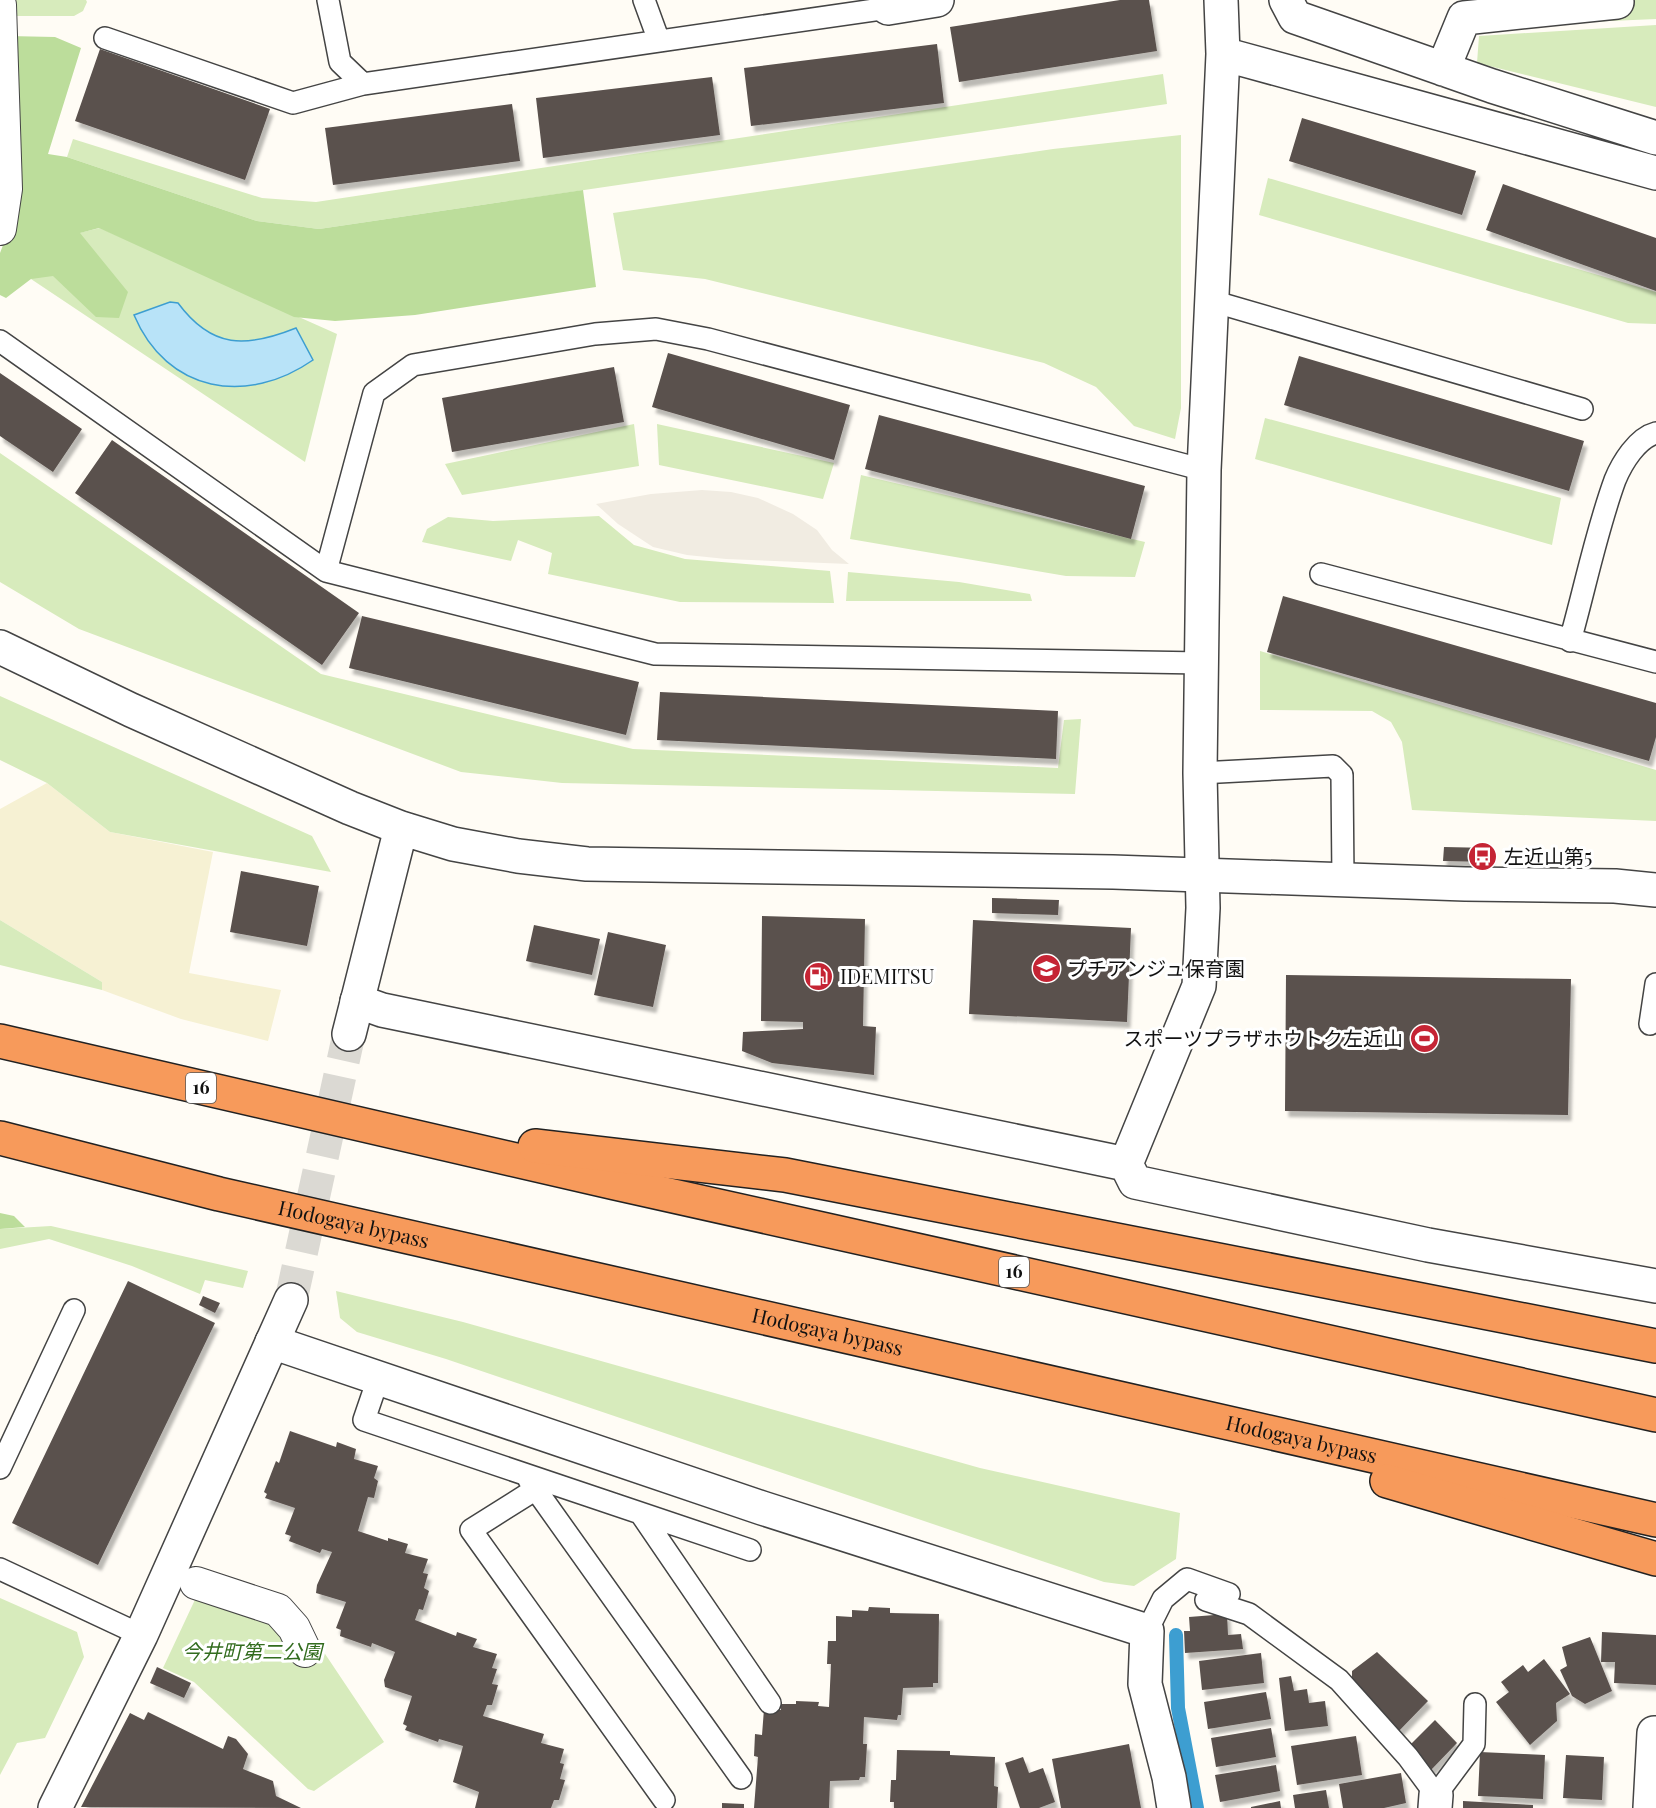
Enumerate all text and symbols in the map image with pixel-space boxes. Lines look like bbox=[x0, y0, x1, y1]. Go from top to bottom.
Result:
bus stop icon: 左近山第5 bbox=[1467, 841, 1499, 873]
place label: 左近山第5 bbox=[1504, 842, 1592, 869]
school or university icon: プチアンジュ保育園 bbox=[1030, 953, 1062, 985]
place label: プチアンジュ保育園 bbox=[1067, 954, 1245, 981]
fuel station icon: IDEMITSU bbox=[803, 961, 835, 993]
place label: IDEMITSU bbox=[840, 962, 935, 989]
sports icon: スポーツプラザホウトク左近山 bbox=[1408, 1023, 1440, 1055]
place label: スポーツプラザホウトク左近山 bbox=[1123, 1024, 1403, 1051]
road number: 16 bbox=[186, 1073, 216, 1103]
street label: Hodogaya bypass bbox=[276, 1193, 432, 1253]
road number: 16 bbox=[999, 1257, 1029, 1287]
street label: Hodogaya bypass bbox=[750, 1300, 906, 1361]
street label: Hodogaya bypass bbox=[1224, 1408, 1380, 1468]
park label: 今井町第二公園 bbox=[182, 1637, 325, 1664]

